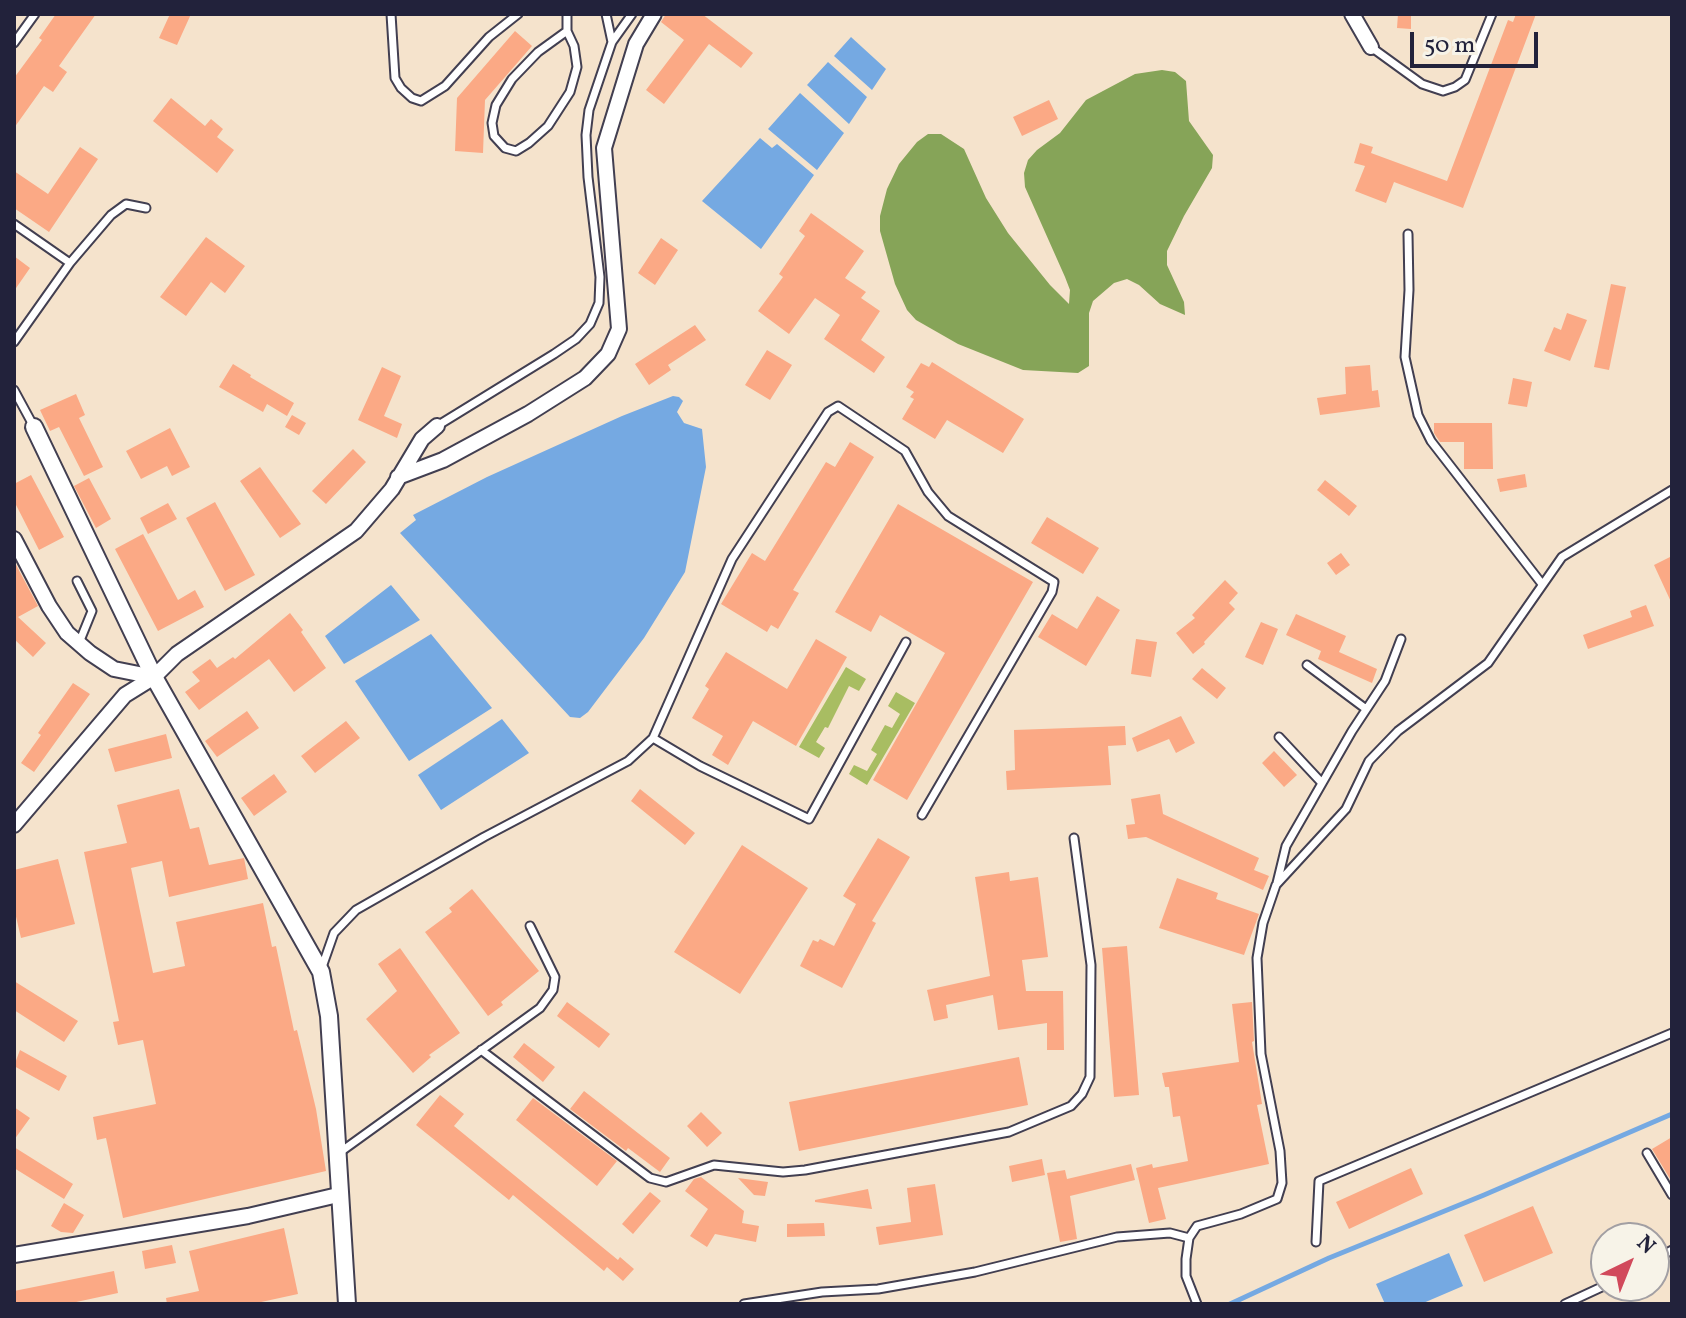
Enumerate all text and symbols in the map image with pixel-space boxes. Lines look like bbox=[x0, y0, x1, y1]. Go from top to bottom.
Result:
scale bar bbox=[1414, 16, 1542, 66]
text: 50 m bbox=[1424, 29, 1476, 63]
north arrow bbox=[1590, 1222, 1670, 1302]
text: N bbox=[1629, 1229, 1662, 1262]

